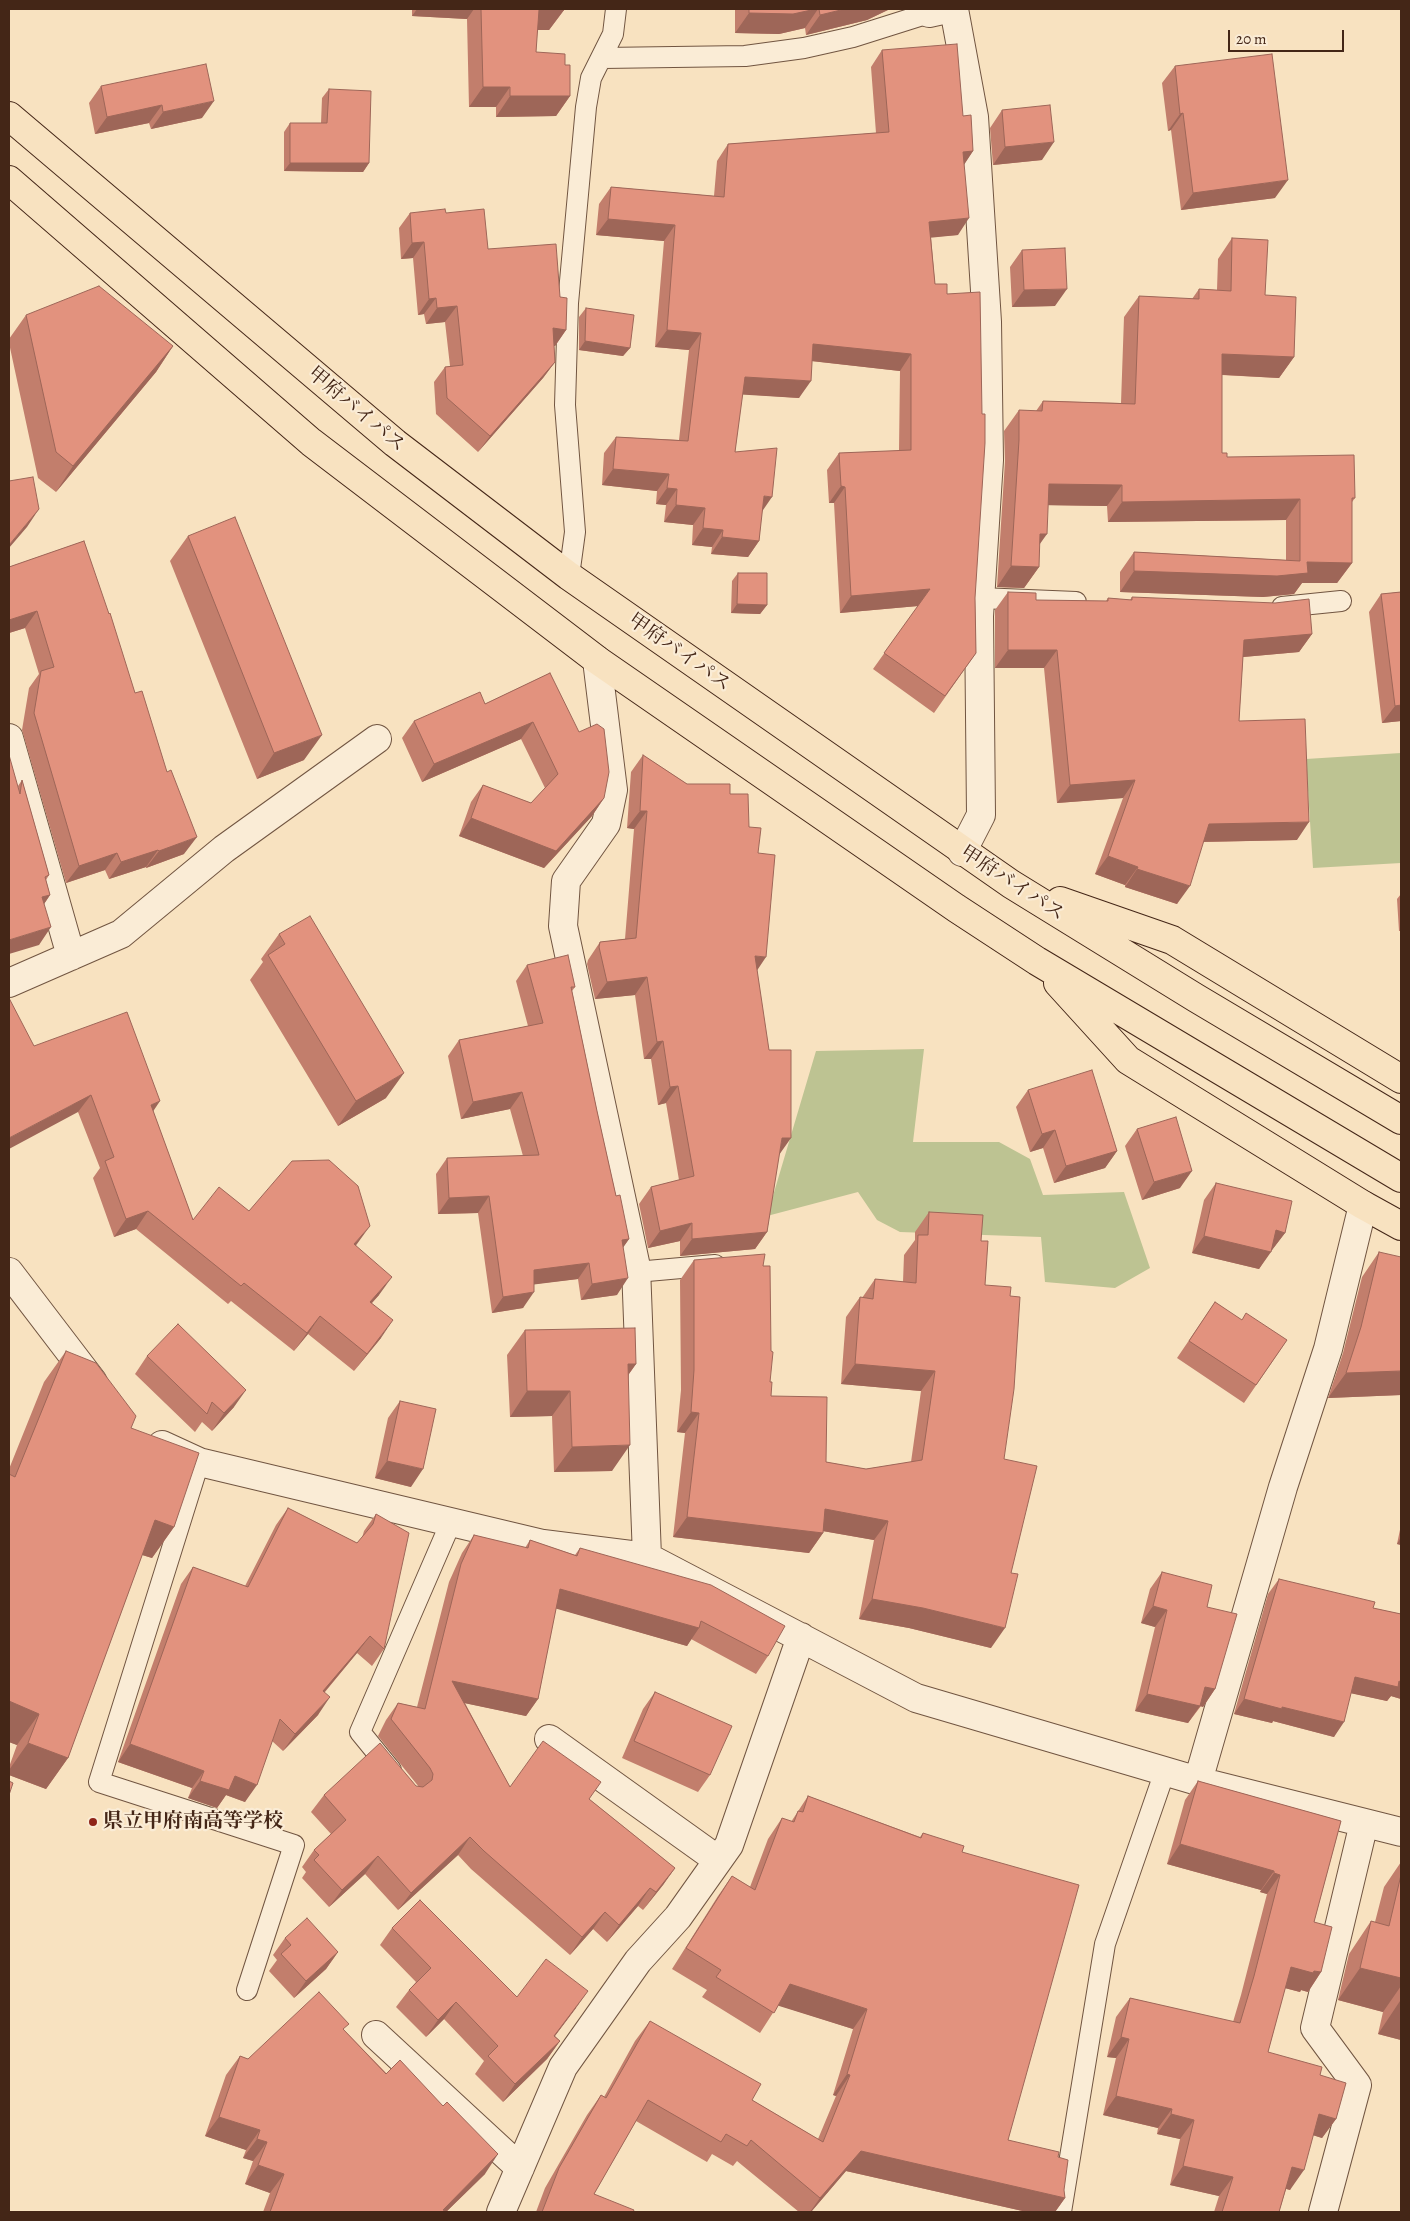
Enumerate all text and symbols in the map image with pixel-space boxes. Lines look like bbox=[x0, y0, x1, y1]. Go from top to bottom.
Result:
scale bar bbox=[1230, 20, 1346, 52]
text: 20 m bbox=[1236, 29, 1267, 49]
street label: 甲府バイパス bbox=[302, 362, 410, 458]
street label: 甲府バイパス bbox=[623, 609, 735, 697]
street label: 甲府バイパス bbox=[955, 841, 1069, 927]
place label: 県立甲府南高等学校 bbox=[103, 1810, 283, 1834]
marker: 県立甲府南高等学校 bbox=[87, 1816, 99, 1828]

